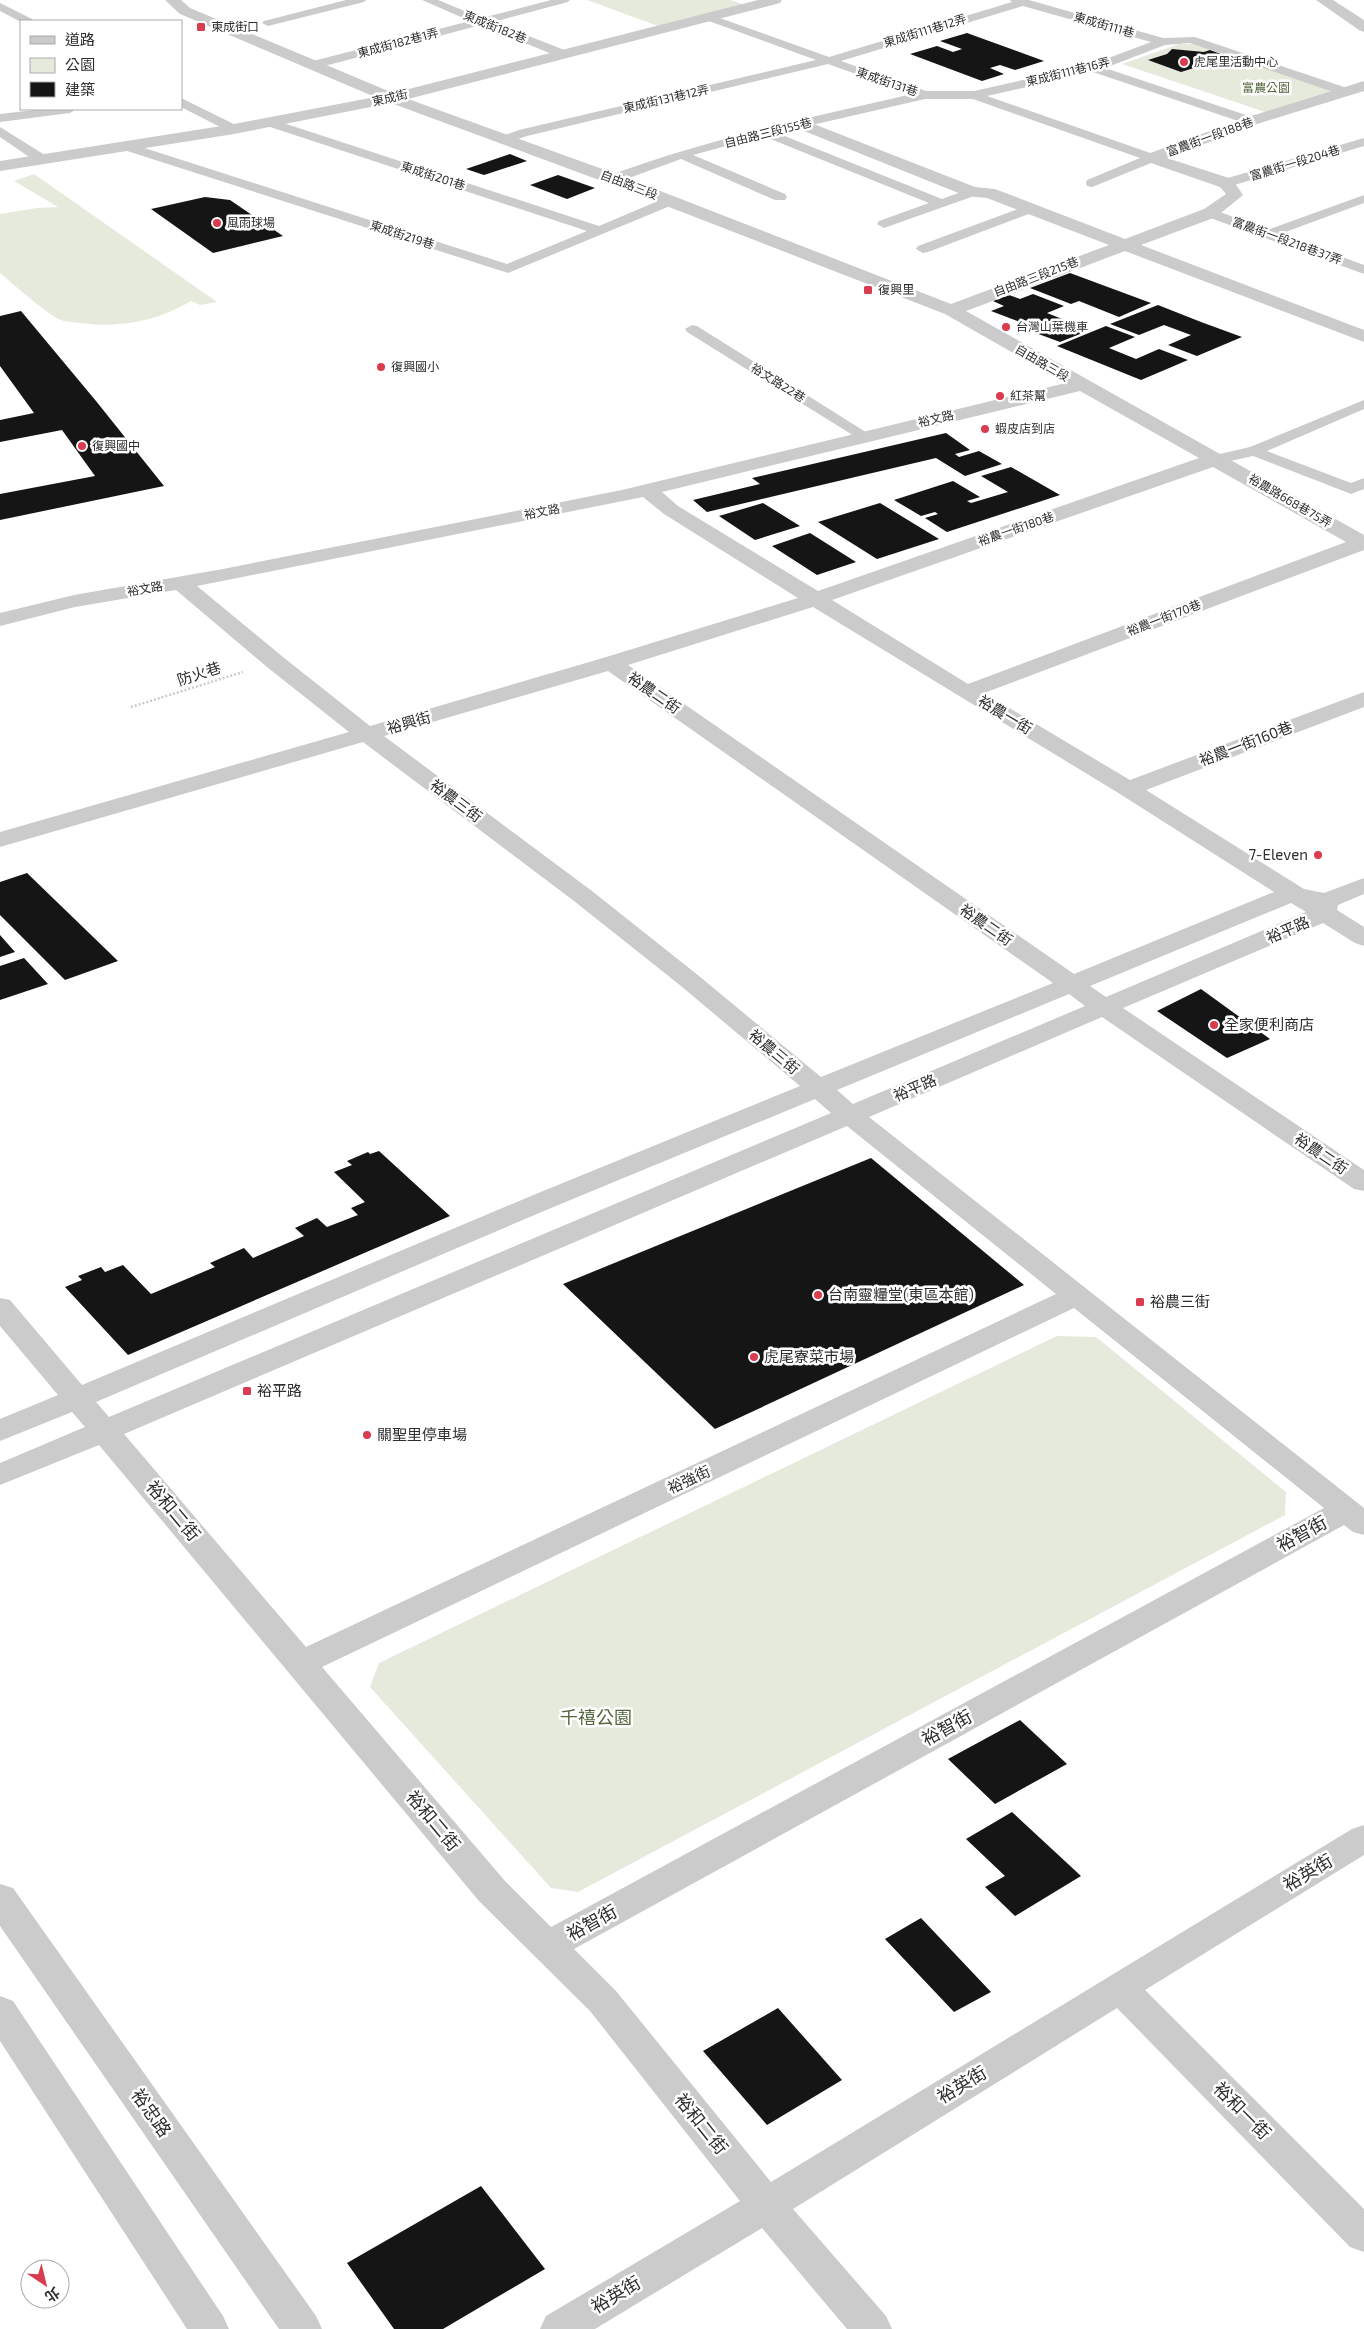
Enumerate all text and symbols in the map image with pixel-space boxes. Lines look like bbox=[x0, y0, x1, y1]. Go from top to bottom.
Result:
street label: 東成街182巷 bbox=[462, 7, 529, 45]
street label: 東成街111巷 bbox=[1072, 9, 1136, 39]
street label: 東成街111巷12弄 bbox=[882, 11, 968, 49]
place label: 東成街口 bbox=[211, 19, 259, 33]
legend bbox=[20, 20, 182, 110]
marker: 東成街口 bbox=[195, 21, 207, 33]
street label: 東成街182巷1弄 bbox=[356, 24, 440, 60]
text: 道路 bbox=[65, 30, 95, 48]
street label: 東成街111巷16弄 bbox=[1024, 54, 1111, 88]
place label: 虎尾里活動中心 bbox=[1194, 54, 1278, 68]
text: 公園 bbox=[65, 55, 95, 73]
marker: 虎尾里活動中心 bbox=[1178, 56, 1190, 68]
street label: 東成街131巷 bbox=[855, 64, 920, 98]
text: 建築 bbox=[65, 80, 95, 98]
park label: 富農公園 bbox=[1242, 80, 1290, 94]
street label: 東成街131巷12弄 bbox=[621, 81, 710, 115]
street label: 東成街 bbox=[371, 86, 409, 108]
street label: 自由路三段155巷 bbox=[723, 114, 813, 150]
street label: 富農街一段188巷 bbox=[1164, 114, 1255, 158]
street label: 富農街一段204巷 bbox=[1248, 142, 1341, 182]
street label: 東成街201巷 bbox=[399, 158, 467, 192]
street label: 自由路三段 bbox=[599, 167, 660, 201]
street label: 富農街一段218巷37弄 bbox=[1231, 214, 1344, 266]
place label: 風雨球場 bbox=[227, 215, 275, 229]
marker: 風雨球場 bbox=[211, 217, 223, 229]
street label: 東成街219巷 bbox=[369, 217, 436, 251]
street label: 自由路三段215巷 bbox=[991, 253, 1080, 299]
place label: 復興里 bbox=[878, 282, 914, 296]
marker: 復興里 bbox=[862, 284, 874, 296]
place label: 台灣山葉機車 bbox=[1016, 319, 1088, 333]
marker: 台灣山葉機車 bbox=[1000, 321, 1012, 333]
street label: 自由路三段 bbox=[1013, 341, 1072, 383]
place label: 復興國小 bbox=[391, 359, 439, 373]
street label: 裕文路22巷 bbox=[749, 360, 808, 404]
marker: 復興國小 bbox=[375, 361, 387, 373]
place label: 紅茶幫 bbox=[1010, 388, 1046, 402]
marker: 紅茶幫 bbox=[994, 390, 1006, 402]
street label: 裕文路 bbox=[917, 407, 955, 429]
place label: 蝦皮店到店 bbox=[995, 421, 1055, 435]
marker: 蝦皮店到店 bbox=[979, 423, 991, 435]
place label: 復興國中 bbox=[92, 438, 140, 452]
marker: 復興國中 bbox=[76, 440, 88, 452]
street label: 裕農路668巷75弄 bbox=[1246, 471, 1335, 530]
street label: 裕文路 bbox=[523, 501, 561, 521]
street label: 裕農一街180巷 bbox=[976, 509, 1055, 548]
street label: 裕文路 bbox=[126, 578, 164, 598]
street label: 裕農一街170巷 bbox=[1125, 597, 1203, 638]
street label: 防火巷 bbox=[175, 658, 223, 689]
street label: 裕農二街 bbox=[625, 668, 684, 717]
street label: 裕農一街 bbox=[975, 691, 1036, 737]
street label: 裕興街 bbox=[385, 707, 433, 737]
street label: 裕農一街160巷 bbox=[1196, 717, 1295, 769]
street label: 裕農三街 bbox=[427, 775, 486, 825]
place label: 7-Eleven bbox=[1248, 845, 1308, 863]
marker: 7-Eleven bbox=[1312, 849, 1324, 861]
street label: 裕農二街 bbox=[957, 900, 1016, 949]
street label: 裕平路 bbox=[1263, 912, 1312, 946]
place label: 全家便利商店 bbox=[1224, 1015, 1314, 1033]
marker: 全家便利商店 bbox=[1208, 1019, 1220, 1031]
street label: 裕農三街 bbox=[746, 1025, 803, 1077]
street label: 裕平路 bbox=[890, 1070, 939, 1104]
street label: 裕農二街 bbox=[1292, 1129, 1351, 1177]
place label: 台南靈糧堂(東區本館) bbox=[828, 1285, 974, 1303]
marker: 台南靈糧堂(東區本館) bbox=[812, 1289, 824, 1301]
place label: 裕農三街 bbox=[1150, 1292, 1210, 1310]
marker: 裕農三街 bbox=[1134, 1296, 1146, 1308]
place label: 虎尾寮菜市場 bbox=[764, 1347, 854, 1365]
marker: 虎尾寮菜市場 bbox=[748, 1351, 760, 1363]
place label: 裕平路 bbox=[257, 1381, 302, 1399]
marker: 裕平路 bbox=[241, 1385, 253, 1397]
place label: 關聖里停車場 bbox=[377, 1425, 467, 1443]
marker: 關聖里停車場 bbox=[361, 1429, 373, 1441]
street label: 裕強街 bbox=[664, 1461, 713, 1497]
street label: 裕和二街 bbox=[142, 1476, 205, 1545]
street label: 裕智街 bbox=[1273, 1510, 1330, 1556]
street label: 裕智街 bbox=[918, 1704, 975, 1750]
park label: 千禧公園 bbox=[560, 1706, 632, 1728]
street label: 裕和二街 bbox=[402, 1786, 465, 1855]
street label: 裕英街 bbox=[1279, 1849, 1336, 1895]
street label: 裕智街 bbox=[563, 1899, 620, 1945]
street label: 裕英街 bbox=[933, 2061, 990, 2107]
street label: 裕和一街 bbox=[1209, 2077, 1276, 2144]
street label: 裕忠路 bbox=[127, 2084, 176, 2141]
street label: 裕和二街 bbox=[671, 2088, 733, 2158]
north arrow bbox=[20, 2259, 70, 2309]
street label: 裕英街 bbox=[587, 2271, 644, 2317]
text: 北 bbox=[42, 2284, 63, 2306]

